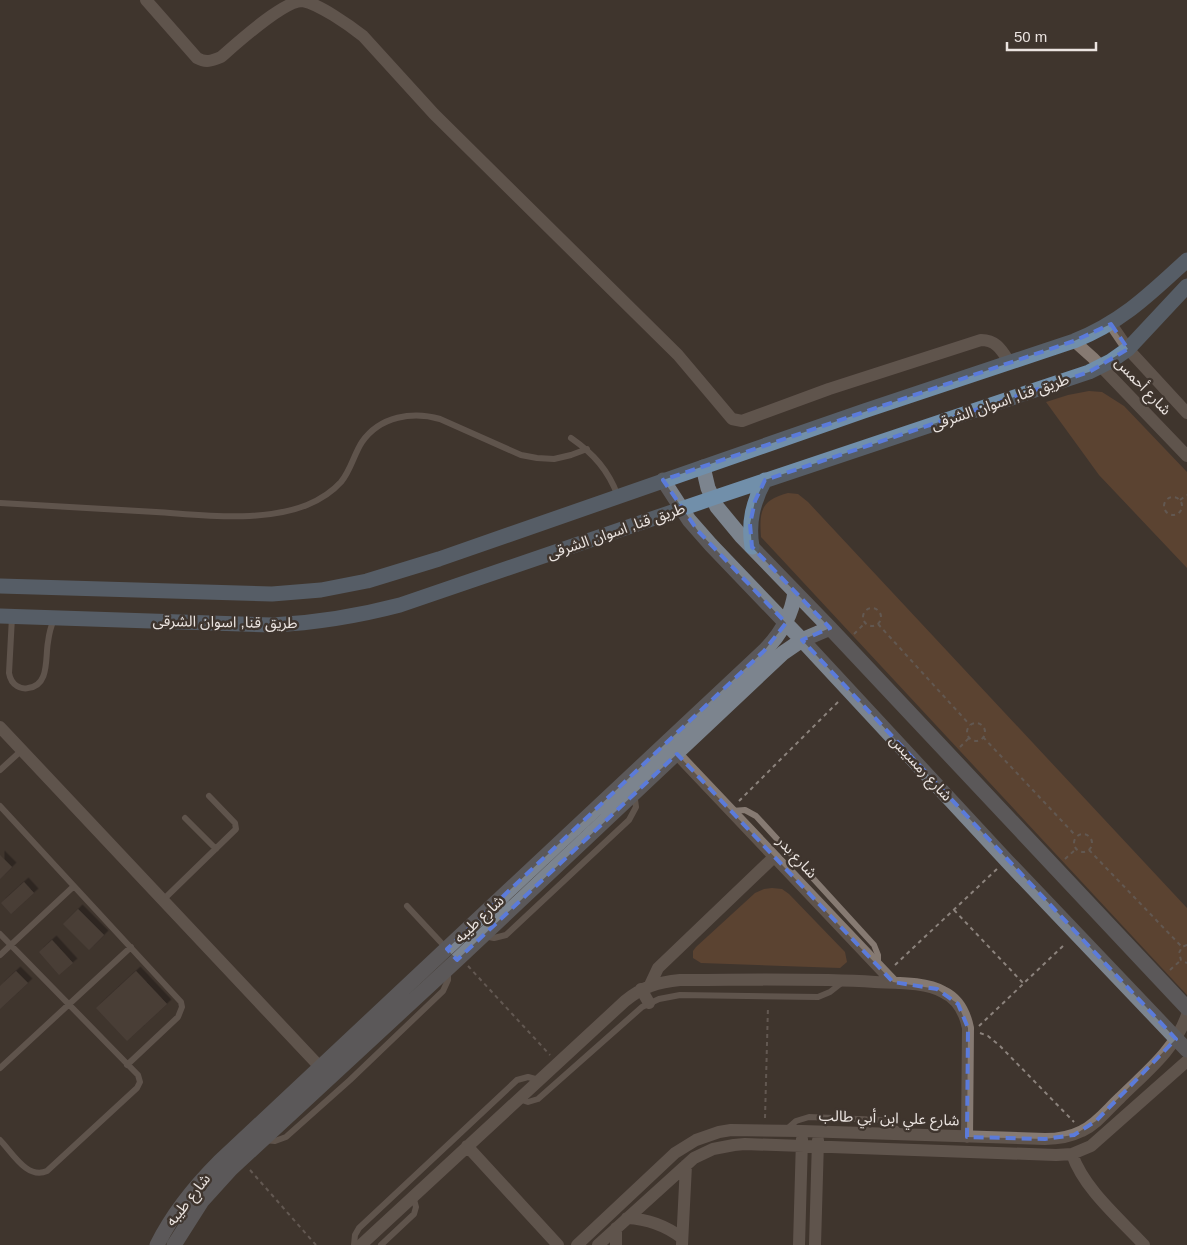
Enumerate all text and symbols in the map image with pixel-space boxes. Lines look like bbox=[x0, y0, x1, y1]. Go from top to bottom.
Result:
scale bar bbox=[1007, 20, 1096, 52]
text: 50 m bbox=[1014, 28, 1047, 45]
street label: شارع أحمس bbox=[1109, 353, 1175, 421]
street label: طريق قنا, اسوان الشرقى bbox=[929, 370, 1072, 435]
street label: طريق قنا, اسوان الشرقى bbox=[545, 499, 688, 564]
street label: طريق قنا, اسوان الشرقى bbox=[152, 612, 298, 633]
street label: شارع رمسيس bbox=[884, 731, 956, 807]
street label: شارع بدر bbox=[770, 832, 821, 884]
street label: شارع طيبه bbox=[450, 891, 510, 949]
street label: شارع علي ابن أبي طالب bbox=[818, 1107, 960, 1132]
street label: شارع طيبه bbox=[162, 1170, 217, 1232]

